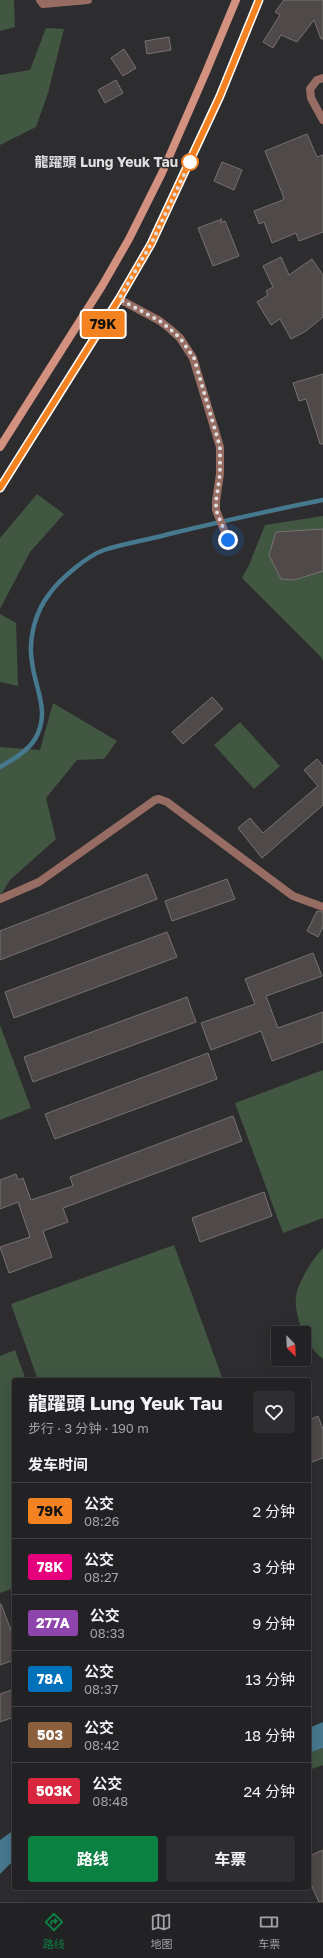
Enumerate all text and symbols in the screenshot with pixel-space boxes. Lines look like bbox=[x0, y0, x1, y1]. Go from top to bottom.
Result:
place label: 龍躍頭 Lung Yeuk Tau bbox=[35, 153, 178, 170]
marker: 龍躍頭 Lung Yeuk Tau bbox=[181, 153, 199, 171]
line badge: 79K bbox=[80, 311, 126, 337]
text: 79K bbox=[90, 315, 116, 332]
your location bbox=[218, 530, 238, 550]
north arrow bbox=[271, 1326, 311, 1366]
map controls bbox=[271, 1326, 311, 1366]
text: 龍躍頭 Lung Yeuk Tau bbox=[28, 1391, 223, 1414]
button: heart bbox=[253, 1391, 295, 1433]
text: 步行 · 3 分钟 · 190 m bbox=[28, 1420, 149, 1436]
text: 发车时间 bbox=[28, 1455, 88, 1473]
text: 公交 bbox=[84, 1494, 114, 1512]
text: 79K bbox=[37, 1502, 63, 1519]
text: 2 分钟 bbox=[253, 1502, 295, 1520]
text: 08:26 bbox=[84, 1513, 119, 1529]
text: 公交 bbox=[84, 1550, 114, 1568]
text: 78K bbox=[37, 1558, 63, 1575]
text: 3 分钟 bbox=[252, 1558, 295, 1576]
text: 08:27 bbox=[84, 1569, 118, 1585]
text: 公交 bbox=[90, 1606, 120, 1624]
text: 277A bbox=[36, 1614, 70, 1631]
text: 9 分钟 bbox=[252, 1614, 295, 1632]
text: 08:33 bbox=[90, 1625, 125, 1641]
text: 公交 bbox=[84, 1662, 114, 1680]
text: 78A bbox=[37, 1670, 63, 1687]
text: 13 分钟 bbox=[245, 1670, 295, 1688]
text: 08:37 bbox=[84, 1681, 118, 1697]
text: 公交 bbox=[84, 1718, 114, 1736]
text: 503 bbox=[37, 1726, 63, 1743]
text: 18 分钟 bbox=[245, 1726, 295, 1744]
text: 08:42 bbox=[84, 1737, 119, 1753]
text: 公交 bbox=[92, 1774, 122, 1792]
text: 503K bbox=[36, 1782, 72, 1799]
text: 24 分钟 bbox=[243, 1782, 295, 1800]
text: 08:48 bbox=[92, 1793, 128, 1809]
button: 路线 bbox=[28, 1836, 158, 1882]
button: 车票 bbox=[166, 1836, 295, 1882]
tab: 路线 bbox=[43, 1911, 65, 1951]
tab: 地图 bbox=[150, 1911, 172, 1951]
tab: 车票 bbox=[258, 1911, 280, 1951]

